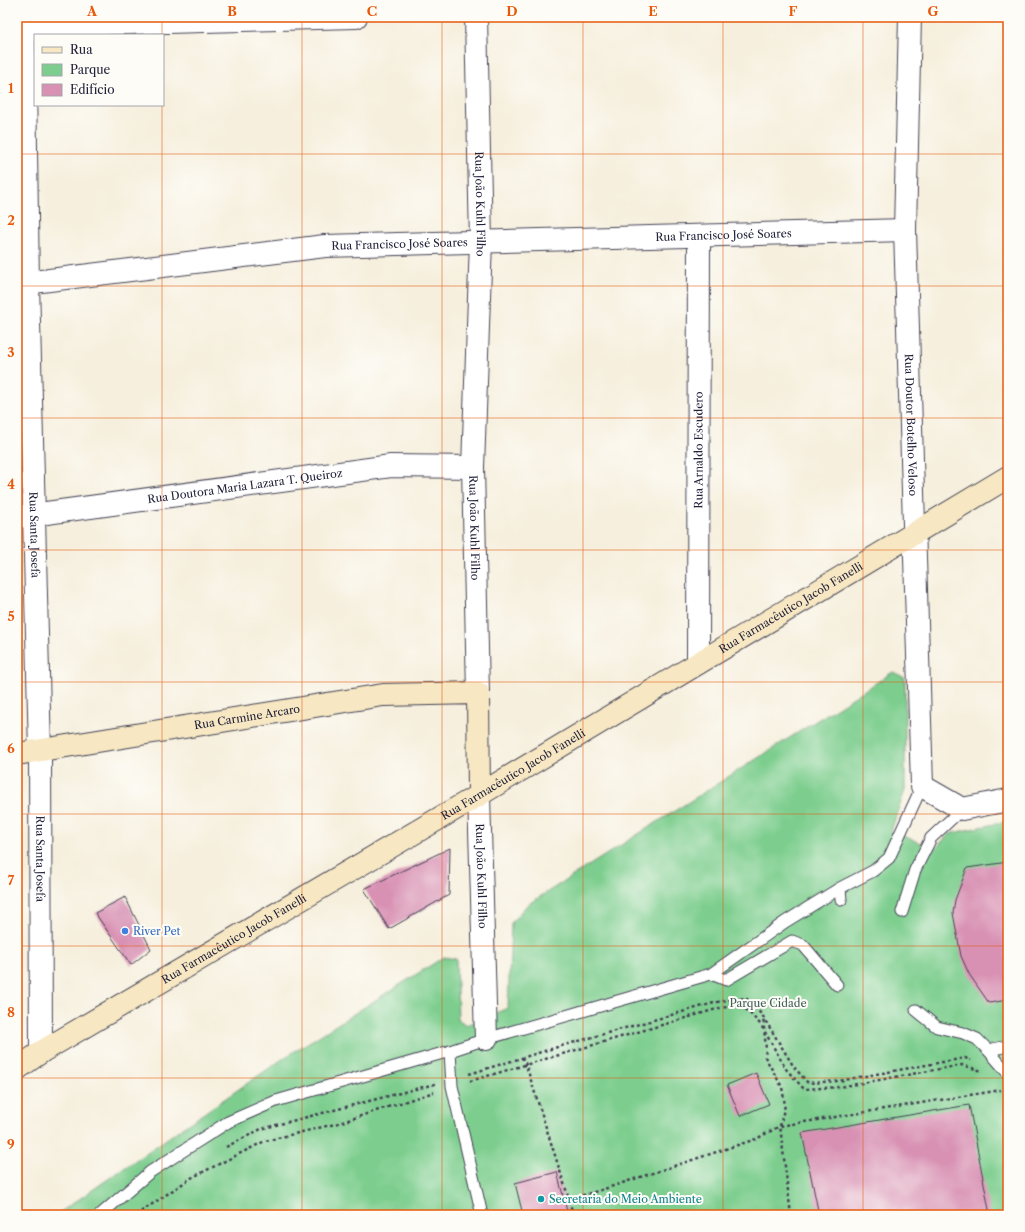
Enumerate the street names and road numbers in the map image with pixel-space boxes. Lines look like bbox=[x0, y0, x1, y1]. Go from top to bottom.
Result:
street label: Rua João Kuhl Filho bbox=[472, 151, 488, 257]
street label: Rua Francisco José Soares bbox=[655, 226, 792, 244]
street label: Rua Francisco José Soares bbox=[331, 235, 468, 253]
street label: Rua Doutor Botelho Veloso bbox=[902, 353, 920, 497]
street label: Rua Arnaldo Escudero bbox=[691, 391, 706, 509]
street label: Rua Doutora Maria Lazara T. Queiroz bbox=[147, 466, 344, 506]
street label: Rua João Kuhl Filho bbox=[466, 475, 483, 581]
street label: Rua Santa Josefa bbox=[26, 492, 43, 578]
street label: Rua Farmacêutico Jacob Fanelli bbox=[716, 559, 866, 656]
street label: Rua Carmine Arcaro bbox=[193, 701, 301, 732]
street label: Rua Farmacêutico Jacob Fanelli bbox=[438, 726, 588, 823]
street label: Rua Santa Josefa bbox=[33, 816, 48, 902]
street label: Rua João Kuhl Filho bbox=[473, 823, 490, 929]
street label: Rua Farmacêutico Jacob Fanelli bbox=[159, 891, 309, 987]

